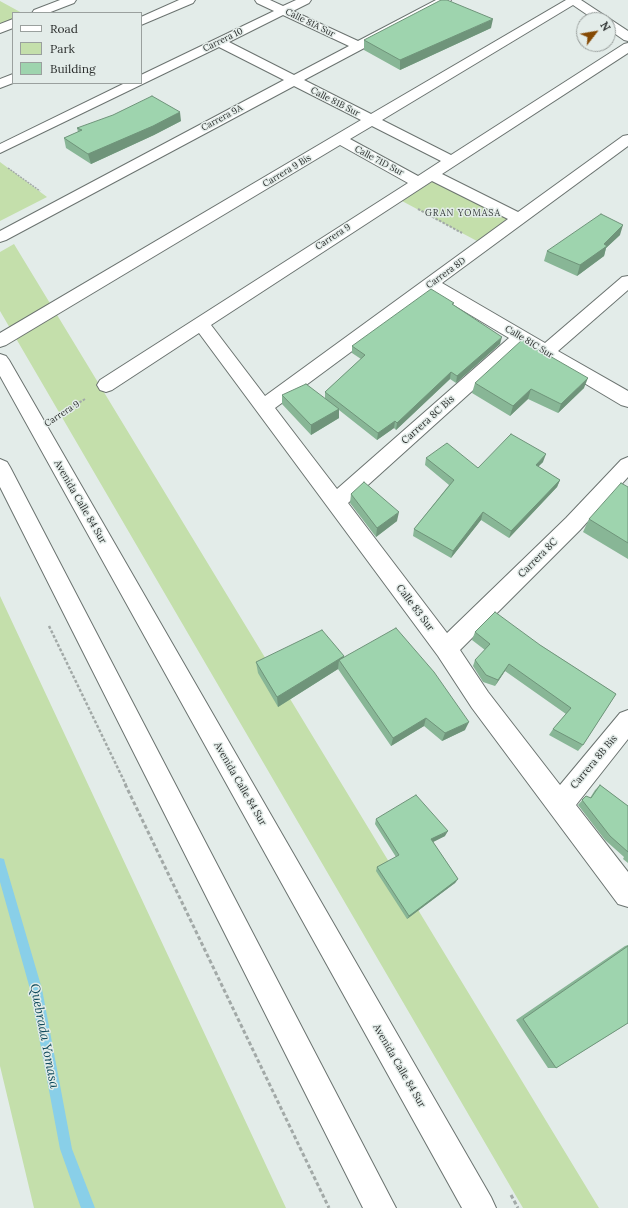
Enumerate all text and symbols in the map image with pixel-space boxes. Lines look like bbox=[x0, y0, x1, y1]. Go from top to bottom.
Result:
street label: Calle 81A Sur bbox=[283, 6, 337, 40]
legend bbox=[12, 12, 142, 84]
north arrow bbox=[576, 12, 616, 52]
text: N bbox=[597, 19, 614, 34]
text: Road bbox=[50, 21, 78, 36]
street label: Carrera 10 bbox=[201, 26, 245, 54]
text: Park bbox=[50, 41, 75, 56]
text: Building bbox=[50, 61, 96, 76]
street label: Calle 81B Sur bbox=[309, 85, 361, 119]
street label: Carrera 9A bbox=[199, 103, 245, 133]
street label: Calle 71D Sur bbox=[353, 144, 405, 178]
street label: Carrera 9 Bis bbox=[261, 152, 313, 190]
district label: GRAN YOMASA bbox=[425, 208, 501, 218]
street label: Carrera 9 bbox=[313, 222, 353, 252]
street label: Carrera 8D bbox=[424, 255, 468, 291]
street label: Calle 81C Sur bbox=[503, 323, 555, 361]
street label: Carrera 8C Bis bbox=[399, 393, 457, 447]
street label: Carrera 9 bbox=[42, 399, 82, 429]
street label: Avenida Calle 84 Sur bbox=[51, 458, 109, 546]
street label: Carrera 8C bbox=[516, 536, 560, 580]
street label: Calle 83 Sur bbox=[394, 582, 436, 634]
street label: Carrera 8B Bis bbox=[568, 733, 620, 791]
street label: Avenida Calle 84 Sur bbox=[211, 740, 269, 828]
water label: Quebrada Yomasa bbox=[26, 982, 62, 1090]
street label: Avenida Calle 84 Sur bbox=[370, 1022, 428, 1110]

